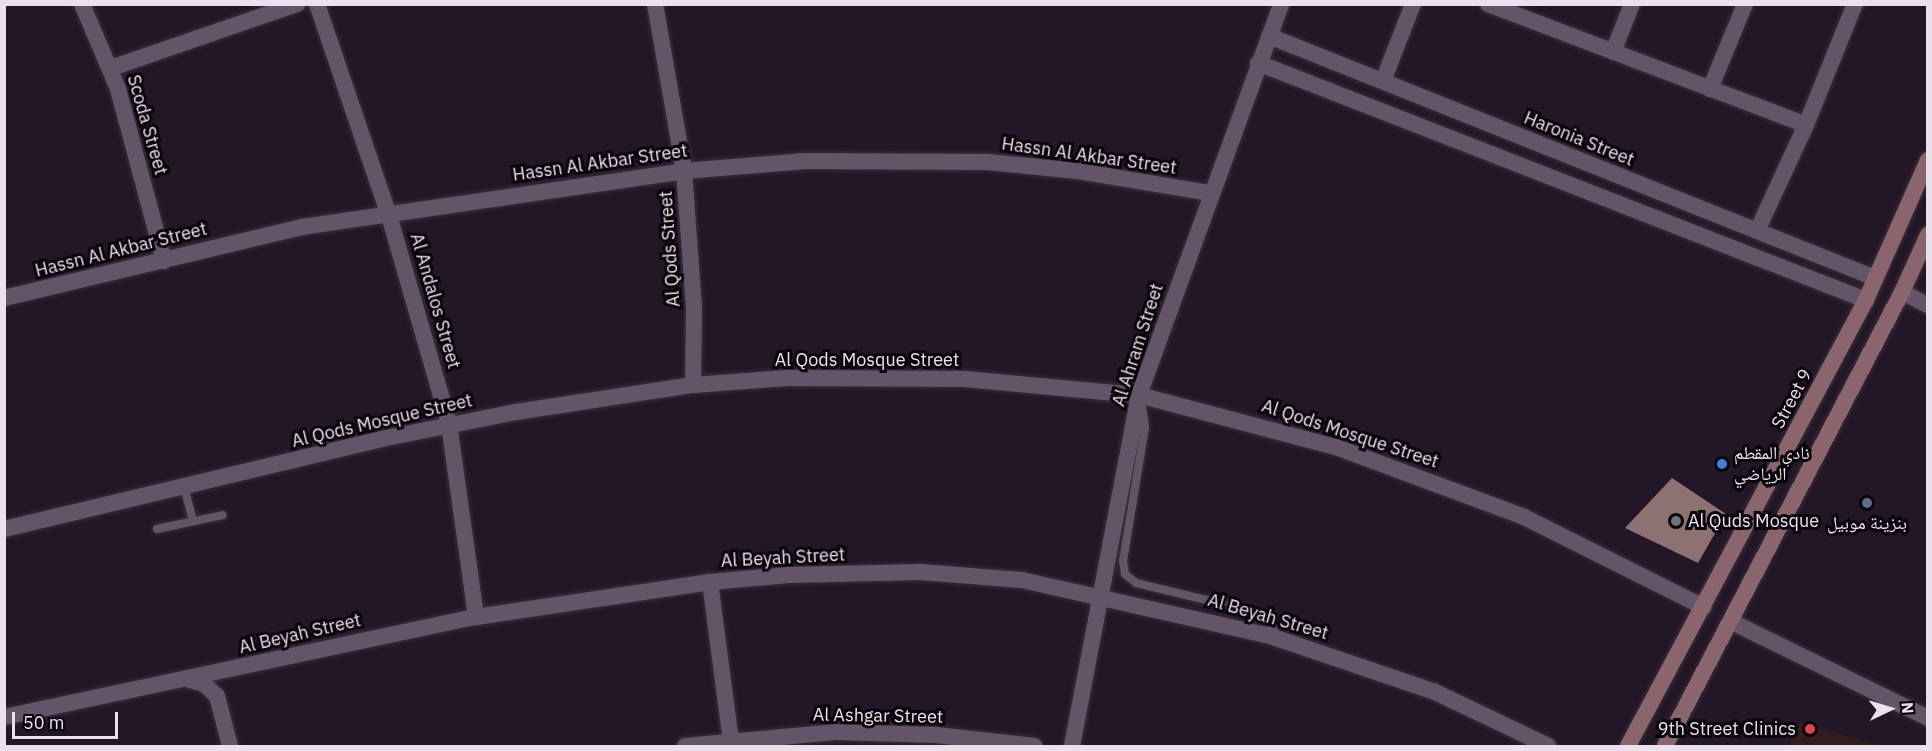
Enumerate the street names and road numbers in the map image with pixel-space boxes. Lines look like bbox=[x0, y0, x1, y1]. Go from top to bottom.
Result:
street label: Scoda Street bbox=[122, 72, 172, 178]
street label: Haronia Street bbox=[1521, 107, 1637, 171]
street label: Hassn Al Akbar Street bbox=[1000, 133, 1178, 179]
street label: Hassn Al Akbar Street bbox=[511, 140, 689, 186]
street label: Al Qods Street bbox=[655, 190, 685, 308]
street label: Hassn Al Akbar Street bbox=[33, 218, 209, 282]
street label: Al Andalos Street bbox=[405, 231, 465, 371]
street label: Al Ahram Street bbox=[1108, 281, 1168, 409]
street label: Al Qods Mosque Street bbox=[775, 349, 959, 371]
street label: Street 9 bbox=[1767, 365, 1817, 433]
street label: Al Qods Mosque Street bbox=[290, 390, 474, 452]
street label: Al Qods Mosque Street bbox=[1259, 395, 1441, 473]
street label: Al Beyah Street bbox=[720, 544, 846, 572]
street label: Al Beyah Street bbox=[1205, 589, 1331, 645]
street label: Al Beyah Street bbox=[237, 609, 363, 659]
street label: Al Ashgar Street bbox=[813, 704, 943, 728]

